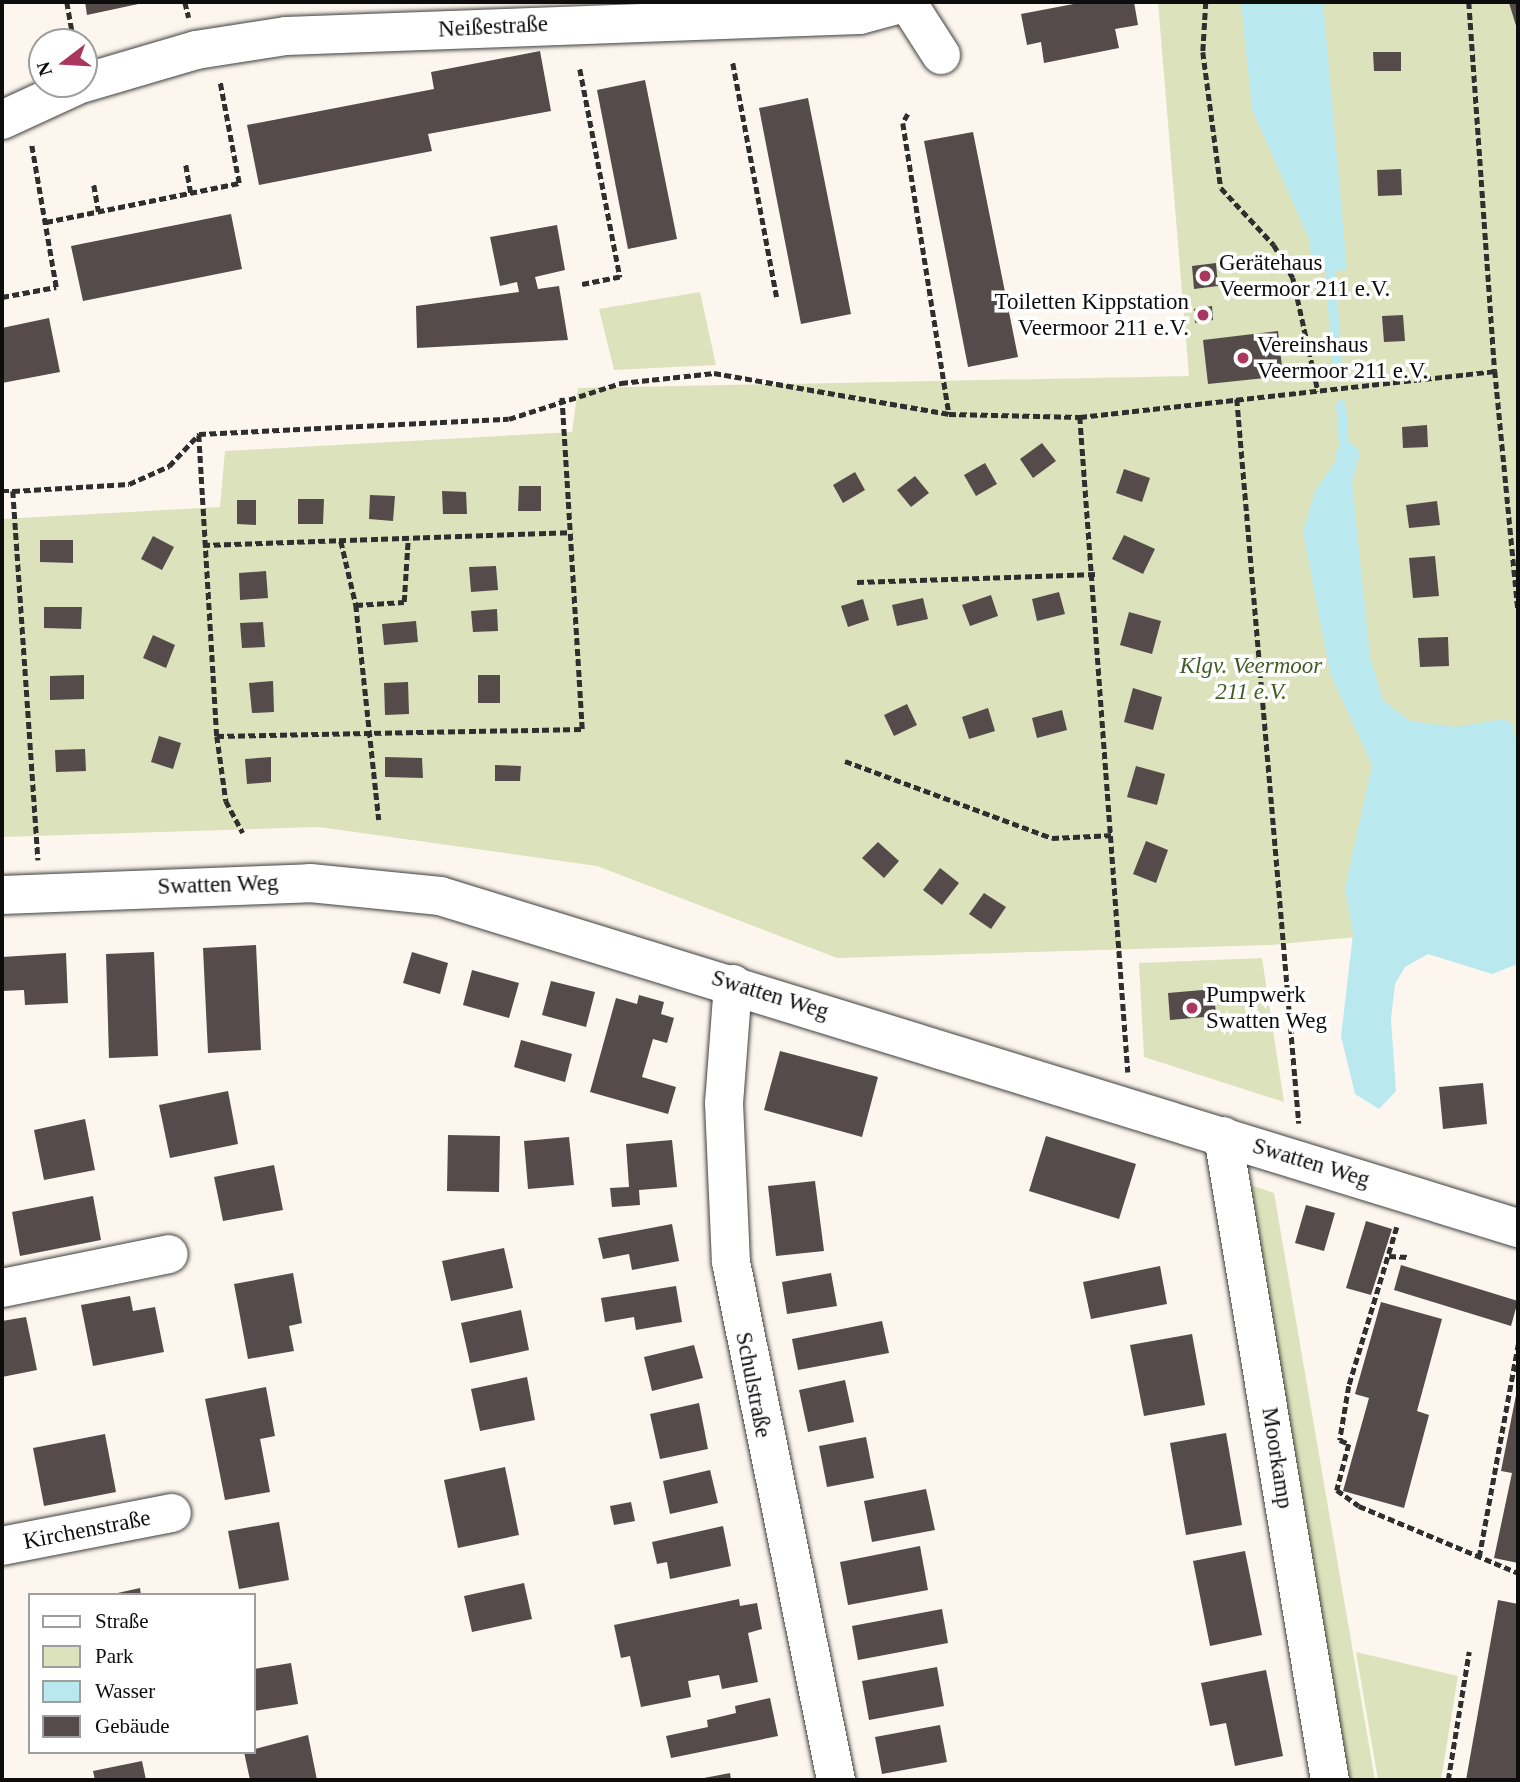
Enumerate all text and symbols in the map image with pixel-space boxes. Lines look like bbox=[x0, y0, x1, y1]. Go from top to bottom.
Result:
street label: Neißestraße bbox=[437, 10, 549, 44]
north arrow bbox=[28, 28, 98, 98]
text: N bbox=[32, 59, 56, 78]
place label: Gerätehaus Veermoor 211 e.V. bbox=[1219, 249, 1390, 303]
marker: Gerätehaus Veermoor 211 e.V. bbox=[1197, 268, 1213, 284]
place label: Toiletten Kippstation Veermoor 211 e.V. bbox=[994, 288, 1189, 342]
marker: Toiletten Kippstation Veermoor 211 e.V. bbox=[1195, 307, 1211, 323]
place label: Vereinshaus Veermoor 211 e.V. bbox=[1257, 331, 1428, 385]
marker: Vereinshaus Veermoor 211 e.V. bbox=[1235, 350, 1251, 366]
park label: Klgv. Veermoor 211 e.V. bbox=[1180, 652, 1322, 706]
street label: Swatten Weg bbox=[157, 869, 279, 901]
street label: Swatten Weg bbox=[708, 964, 832, 1026]
place label: Pumpwerk Swatten Weg bbox=[1206, 981, 1327, 1035]
marker: Pumpwerk Swatten Weg bbox=[1184, 1000, 1200, 1016]
street label: Swatten Weg bbox=[1249, 1132, 1373, 1194]
street label: Schulstraße bbox=[729, 1330, 777, 1440]
street label: Moorkamp bbox=[1255, 1405, 1299, 1511]
street label: Kirchenstraße bbox=[21, 1504, 153, 1556]
legend bbox=[28, 1593, 256, 1754]
text: Straße bbox=[95, 1609, 149, 1633]
text: Park bbox=[95, 1644, 134, 1668]
text: Wasser bbox=[95, 1679, 155, 1703]
text: Gebäude bbox=[95, 1714, 170, 1738]

